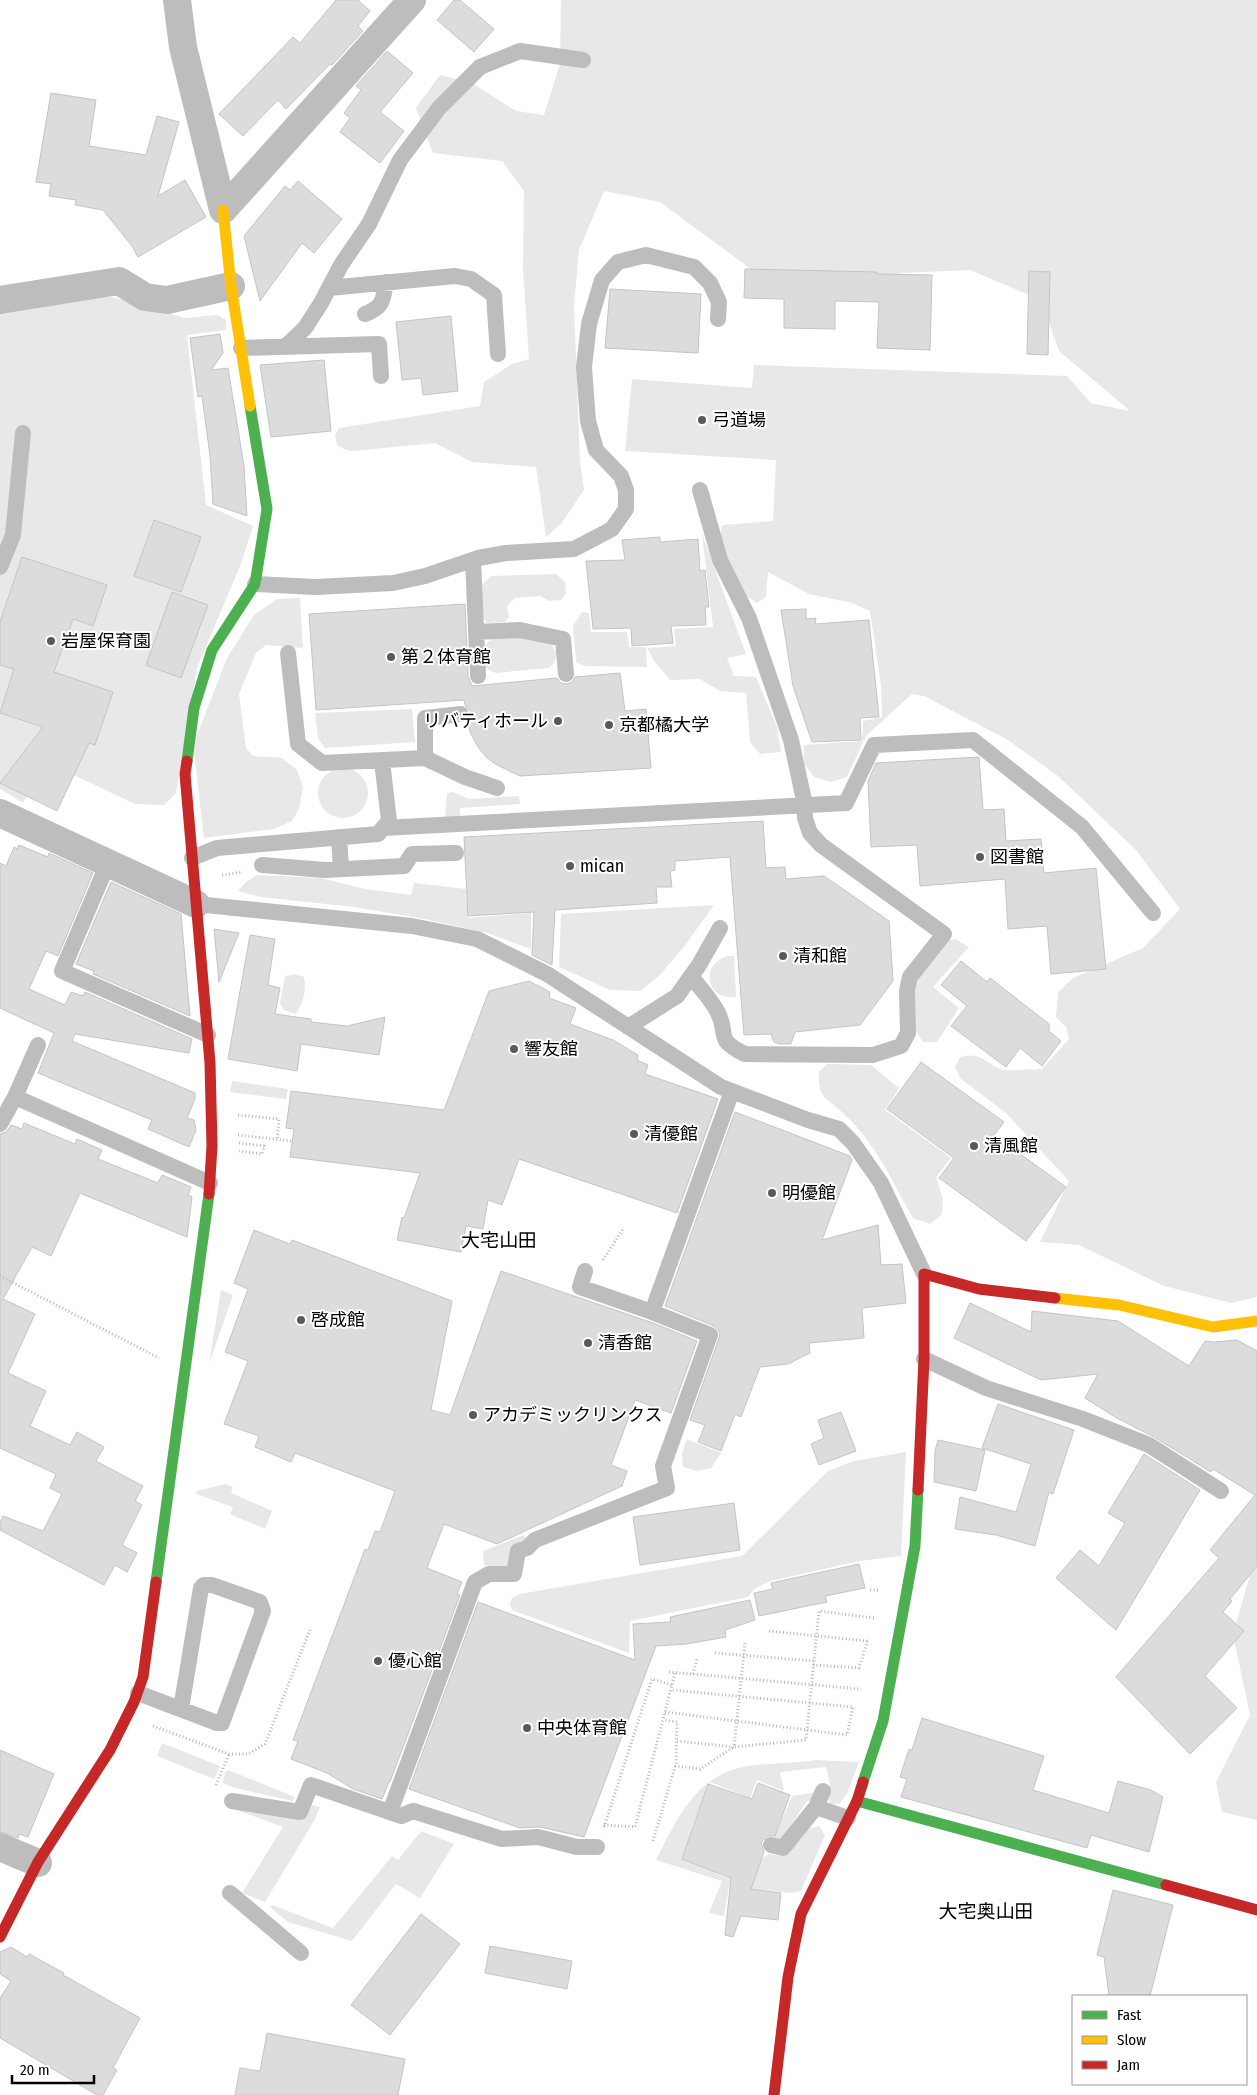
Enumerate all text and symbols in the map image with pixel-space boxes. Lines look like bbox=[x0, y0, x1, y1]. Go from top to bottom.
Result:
place label: 弓道場 bbox=[712, 409, 766, 431]
marker: 弓道場 bbox=[696, 414, 708, 426]
place label: 岩屋保育園 bbox=[61, 630, 151, 652]
marker: 岩屋保育園 bbox=[45, 635, 57, 647]
place label: 第２体育館 bbox=[401, 646, 491, 668]
marker: 第２体育館 bbox=[385, 651, 397, 663]
place label: リバティホール bbox=[423, 710, 548, 732]
place label: 京都橘大学 bbox=[619, 714, 709, 736]
marker: リバティホール bbox=[552, 715, 564, 727]
marker: 京都橘大学 bbox=[603, 719, 615, 731]
place label: 図書館 bbox=[990, 846, 1044, 868]
marker: 図書館 bbox=[974, 851, 986, 863]
place label: mican bbox=[580, 855, 624, 877]
marker: mican bbox=[564, 860, 576, 872]
place label: 清和館 bbox=[793, 945, 847, 967]
marker: 清和館 bbox=[777, 950, 789, 962]
place label: 響友館 bbox=[524, 1038, 578, 1060]
marker: 響友館 bbox=[508, 1043, 520, 1055]
place label: 清優館 bbox=[644, 1123, 698, 1145]
marker: 清優館 bbox=[628, 1128, 640, 1140]
place label: 清風館 bbox=[984, 1135, 1038, 1157]
marker: 清風館 bbox=[968, 1140, 980, 1152]
place label: 明優館 bbox=[782, 1182, 836, 1204]
marker: 明優館 bbox=[766, 1187, 778, 1199]
district label: 大宅山田 bbox=[461, 1229, 537, 1252]
place label: 啓成館 bbox=[311, 1309, 365, 1331]
marker: 啓成館 bbox=[295, 1314, 307, 1326]
place label: 清香館 bbox=[598, 1332, 652, 1354]
marker: 清香館 bbox=[582, 1337, 594, 1349]
place label: アカデミックリンクス bbox=[483, 1404, 662, 1426]
marker: アカデミックリンクス bbox=[467, 1409, 479, 1421]
place label: 優心館 bbox=[388, 1650, 442, 1672]
marker: 優心館 bbox=[372, 1655, 384, 1667]
place label: 中央体育館 bbox=[537, 1717, 627, 1739]
marker: 中央体育館 bbox=[521, 1722, 533, 1734]
district label: 大宅奥山田 bbox=[938, 1900, 1034, 1923]
legend bbox=[1072, 1995, 1247, 2085]
text: Fast bbox=[1117, 2006, 1141, 2024]
text: Slow bbox=[1117, 2031, 1146, 2049]
scale bar bbox=[12, 2052, 95, 2084]
text: Jam bbox=[1117, 2056, 1140, 2074]
text: 20 m bbox=[20, 2061, 50, 2079]

